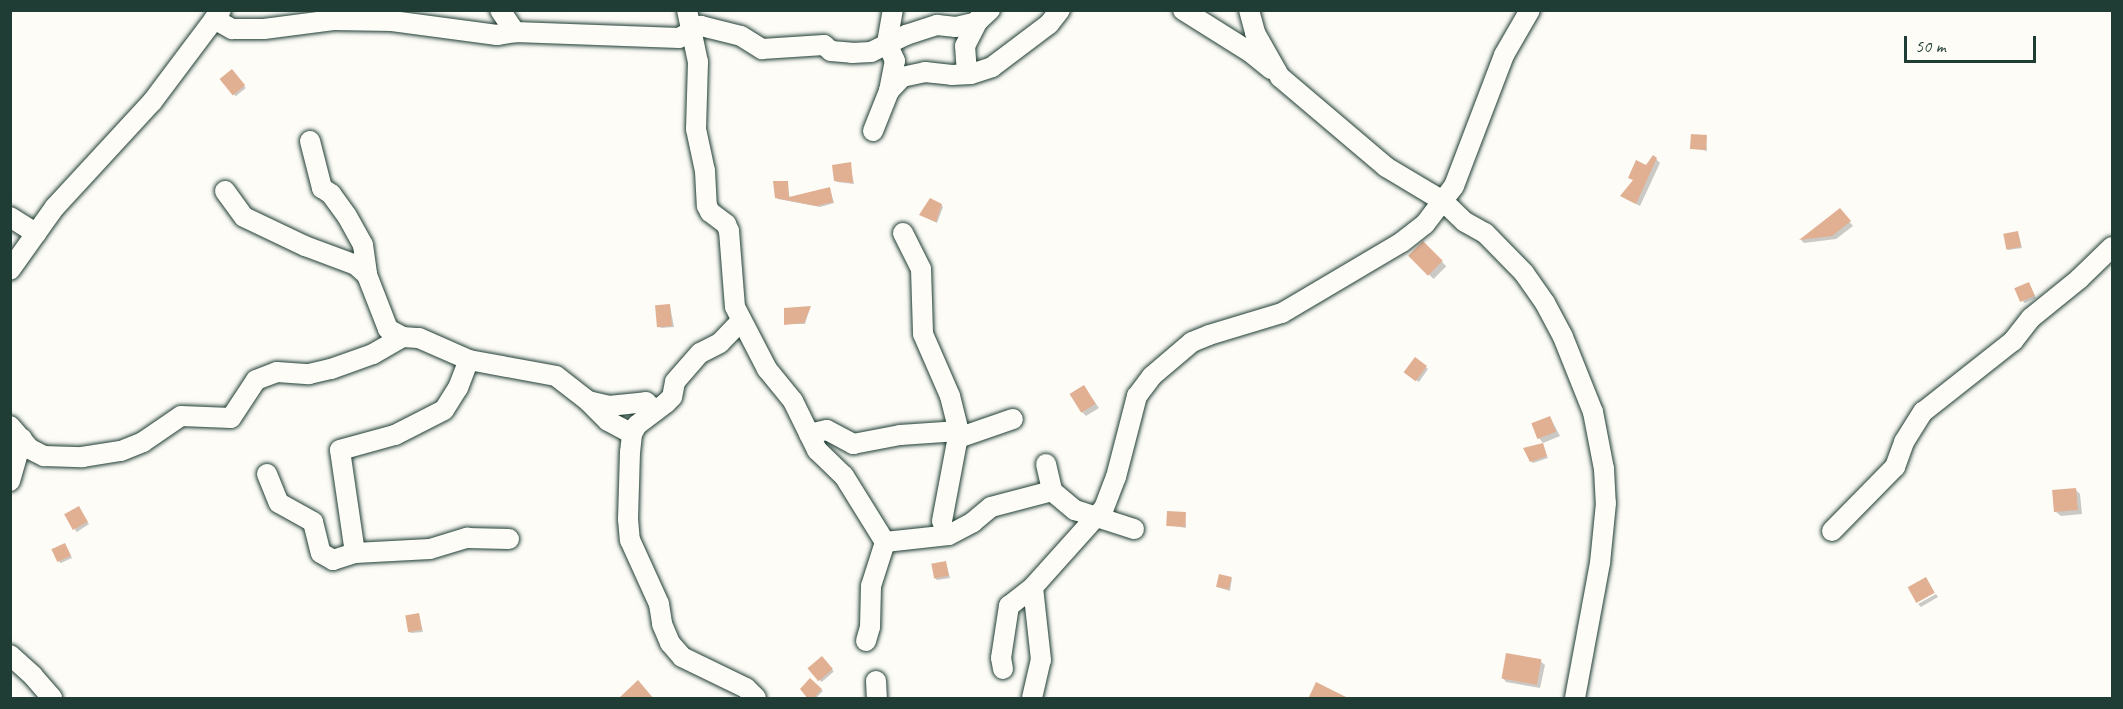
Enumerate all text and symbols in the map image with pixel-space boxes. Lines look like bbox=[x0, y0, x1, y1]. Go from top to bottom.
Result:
scale bar bbox=[1907, 24, 2039, 62]
text: 50 m bbox=[1915, 35, 1946, 57]

